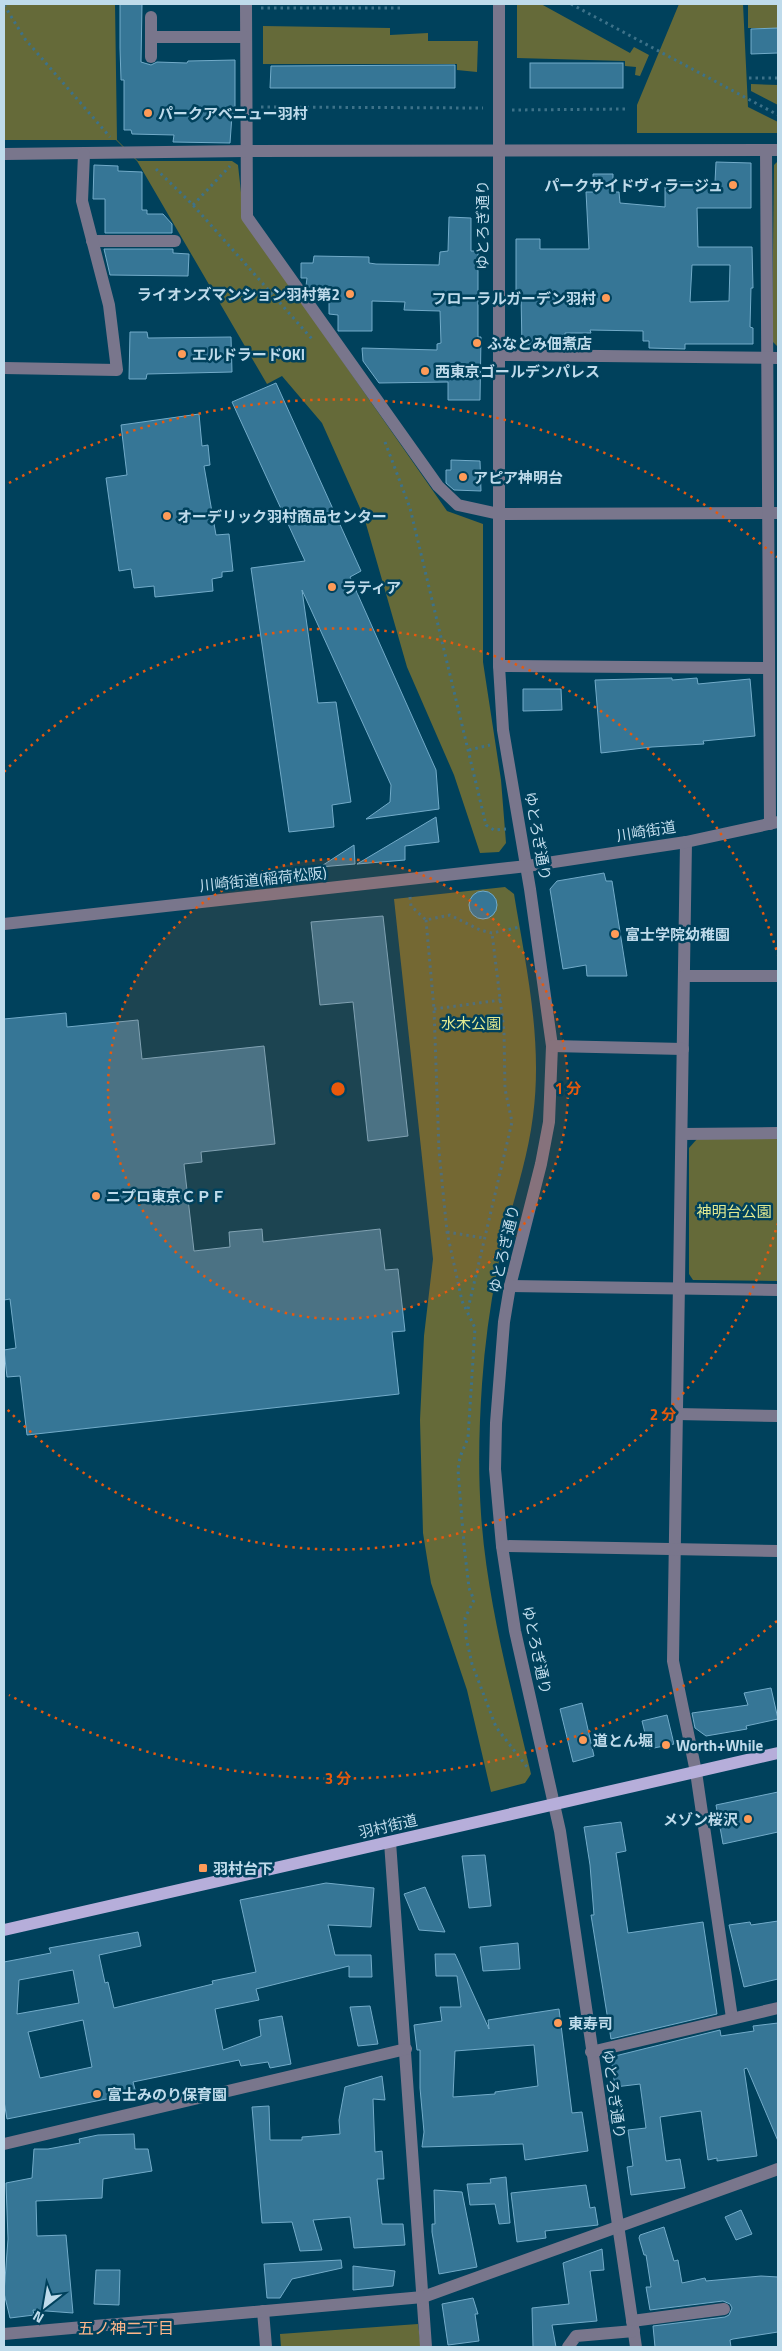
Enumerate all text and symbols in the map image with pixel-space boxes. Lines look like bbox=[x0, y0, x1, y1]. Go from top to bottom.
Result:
place label: パークアベニュー羽村 bbox=[158, 102, 308, 125]
marker: パークアベニュー羽村 bbox=[142, 107, 154, 119]
place label: パークサイドヴィラージュ bbox=[544, 174, 723, 197]
marker: パークサイドヴィラージュ bbox=[727, 179, 739, 191]
street label: ゆとろぎ通り bbox=[471, 180, 494, 270]
place label: ライオンズマンション羽村第2 bbox=[137, 283, 340, 306]
place label: フローラルガーデン羽村 bbox=[431, 287, 596, 310]
marker: ライオンズマンション羽村第2 bbox=[344, 288, 356, 300]
marker: フローラルガーデン羽村 bbox=[600, 292, 612, 304]
place label: ふなとみ佃煮店 bbox=[487, 332, 592, 355]
marker: ふなとみ佃煮店 bbox=[471, 337, 483, 349]
place label: エルドラードOKI bbox=[192, 343, 305, 366]
marker: エルドラードOKI bbox=[176, 348, 188, 360]
place label: 西東京ゴールデンパレス bbox=[435, 360, 600, 383]
marker: 西東京ゴールデンパレス bbox=[419, 365, 431, 377]
place label: アピア神明台 bbox=[473, 466, 563, 489]
marker: アピア神明台 bbox=[457, 471, 469, 483]
place label: オーデリック羽村商品センター bbox=[177, 505, 387, 528]
marker: オーデリック羽村商品センター bbox=[161, 510, 173, 522]
place label: ラティア bbox=[342, 576, 401, 599]
marker: ラティア bbox=[326, 581, 338, 593]
street label: ゆとろぎ通り bbox=[519, 790, 557, 882]
street label: 川崎街道 bbox=[615, 815, 677, 847]
street label: 川崎街道(稲荷松阪) bbox=[198, 861, 328, 897]
place label: 富士学院幼稚園 bbox=[625, 923, 730, 946]
marker: 富士学院幼稚園 bbox=[609, 928, 621, 940]
park label: 水木公園 bbox=[441, 1012, 501, 1035]
text: 1 分 bbox=[555, 1077, 581, 1100]
centre of rings bbox=[329, 1080, 347, 1098]
place label: ニプロ東京ＣＰＦ bbox=[106, 1185, 226, 1208]
marker: ニプロ東京ＣＰＦ bbox=[90, 1190, 102, 1202]
park label: 神明台公園 bbox=[696, 1200, 772, 1223]
street label: ゆとろぎ通り bbox=[483, 1203, 525, 1295]
text: 2 分 bbox=[650, 1403, 676, 1426]
street label: ゆとろぎ通り bbox=[516, 1604, 558, 1696]
place label: 道とん堀 bbox=[593, 1729, 653, 1752]
marker: 道とん堀 bbox=[577, 1734, 589, 1746]
place label: Worth+While bbox=[676, 1734, 764, 1757]
marker: Worth+While bbox=[660, 1739, 672, 1751]
text: 3 分 bbox=[325, 1767, 351, 1790]
street label: 羽村街道 bbox=[356, 1808, 420, 1844]
place label: メゾン桜沢 bbox=[663, 1808, 738, 1831]
marker: メゾン桜沢 bbox=[742, 1813, 754, 1825]
place label: 羽村台下 bbox=[213, 1857, 273, 1880]
marker: 羽村台下 bbox=[197, 1862, 209, 1874]
place label: 東寿司 bbox=[568, 2012, 613, 2035]
marker: 東寿司 bbox=[552, 2017, 564, 2029]
street label: ゆとろぎ通り bbox=[596, 2048, 632, 2140]
place label: 富士みのり保育園 bbox=[107, 2083, 227, 2106]
marker: 富士みのり保育園 bbox=[91, 2088, 103, 2100]
north arrow bbox=[20, 2281, 70, 2331]
text: N bbox=[28, 2306, 48, 2329]
district label: 五ノ神二丁目 bbox=[78, 2316, 174, 2340]

